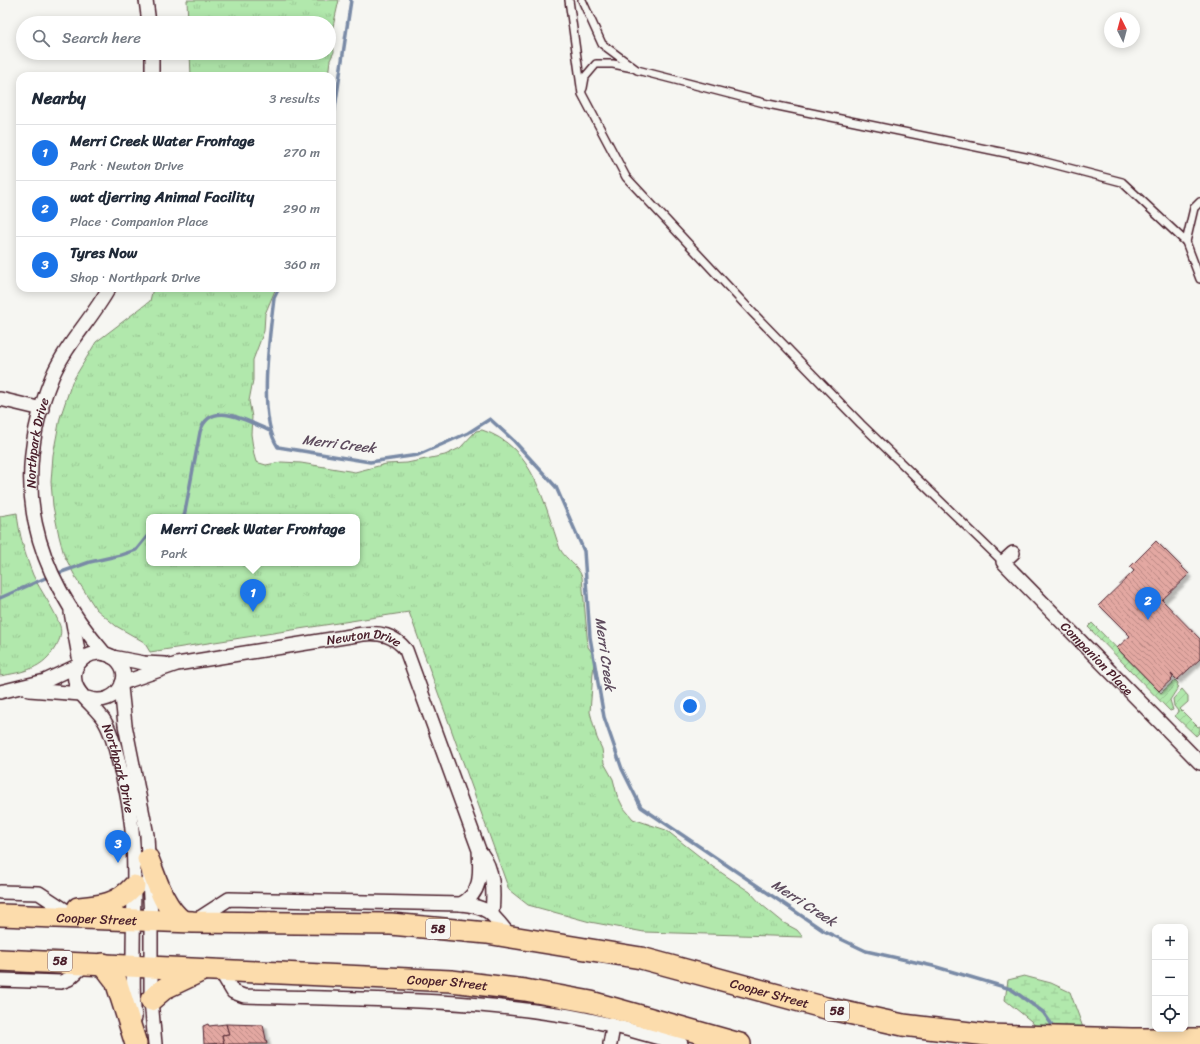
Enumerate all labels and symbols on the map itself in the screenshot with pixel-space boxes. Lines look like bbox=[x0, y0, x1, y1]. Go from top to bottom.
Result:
north arrow bbox=[1104, 12, 1140, 48]
street label: Northpark Drive bbox=[19, 394, 55, 489]
water label: Merri Creek bbox=[301, 427, 379, 461]
pin: 1 bbox=[240, 579, 266, 612]
pin: 2 bbox=[1135, 587, 1161, 620]
street label: Companion Place bbox=[1055, 615, 1139, 701]
water label: Merri Creek bbox=[588, 616, 623, 694]
street label: Newton Drive bbox=[325, 622, 408, 653]
your location bbox=[680, 696, 700, 716]
street label: Northpark Drive bbox=[96, 719, 141, 815]
pin: 3 bbox=[105, 830, 131, 863]
water label: Merri Creek bbox=[766, 873, 843, 934]
street label: Cooper Street bbox=[56, 906, 138, 931]
road number: 58 bbox=[426, 919, 450, 939]
road number: 58 bbox=[48, 951, 72, 971]
street label: Cooper Street bbox=[406, 967, 489, 997]
street label: Cooper Street bbox=[728, 971, 812, 1015]
road number: 58 bbox=[825, 1001, 849, 1021]

